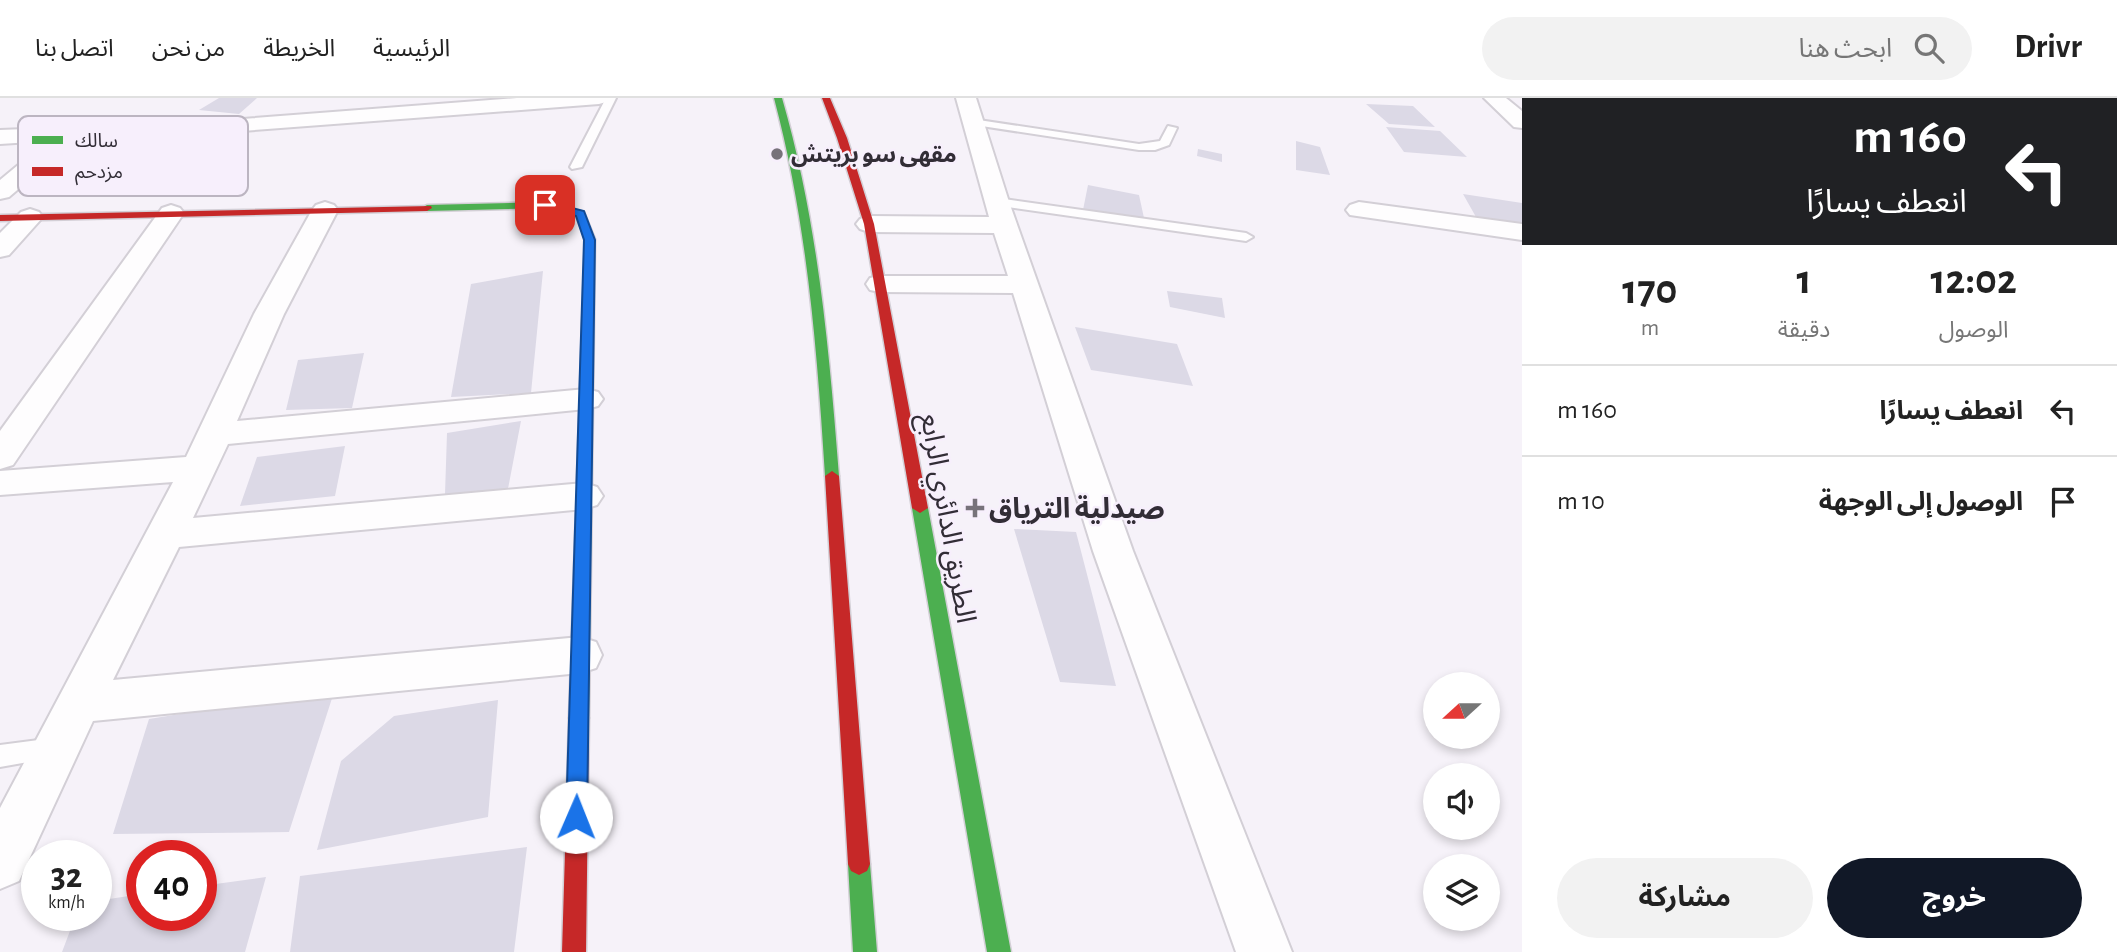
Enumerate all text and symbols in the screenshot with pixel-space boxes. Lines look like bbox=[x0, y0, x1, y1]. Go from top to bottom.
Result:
search box bbox=[1482, 17, 1972, 80]
icon: search bbox=[1910, 29, 1948, 67]
text: Drivr bbox=[2014, 31, 2082, 64]
text: ابحث هنا bbox=[1798, 36, 1892, 62]
text: اتصل بنا bbox=[35, 37, 114, 61]
text: من نحن bbox=[152, 37, 225, 61]
text: الخريطة bbox=[263, 37, 335, 61]
text: الرئيسية bbox=[373, 37, 450, 61]
text: 160 m bbox=[1853, 113, 1967, 162]
legend bbox=[18, 116, 248, 196]
icon: left bbox=[1991, 126, 2082, 217]
text: سالك bbox=[75, 132, 118, 151]
place label: مقهى سو بريتش bbox=[791, 144, 957, 168]
marker: مقهى سو بريتش bbox=[769, 146, 785, 162]
text: مزدحم bbox=[75, 163, 123, 186]
pin bbox=[515, 175, 575, 235]
icon: arrive bbox=[526, 186, 564, 224]
text: انعطف يسارًا bbox=[1806, 186, 1967, 218]
text: 1 bbox=[1796, 259, 1812, 301]
text: 12:02 bbox=[1931, 259, 2017, 301]
text: 170 bbox=[1622, 269, 1677, 311]
text: m bbox=[1641, 317, 1659, 340]
text: دقيقة bbox=[1778, 319, 1830, 342]
text: الوصول bbox=[1939, 319, 2009, 342]
icon: left bbox=[2044, 392, 2082, 430]
text: 160 m bbox=[1557, 397, 1617, 423]
text: انعطف يسارًا bbox=[1879, 398, 2023, 424]
street label: الطريق الدائري الرابع bbox=[909, 411, 979, 627]
icon: arrive bbox=[2044, 483, 2082, 521]
text: 10 m bbox=[1557, 488, 1605, 514]
text: الوصول إلى الوجهة bbox=[1819, 489, 2023, 515]
place label: صيدلية الترياق bbox=[989, 495, 1165, 525]
marker: صيدلية الترياق bbox=[967, 500, 983, 516]
north arrow bbox=[1423, 672, 1500, 749]
map controls bbox=[1423, 672, 1500, 931]
button: sound bbox=[1423, 763, 1500, 840]
position arrow bbox=[539, 780, 613, 854]
speed limit sign: 40 bbox=[126, 840, 217, 931]
button: layers bbox=[1423, 854, 1500, 931]
button: مشاركة bbox=[1557, 858, 1813, 938]
button: خروج bbox=[1827, 858, 2082, 938]
text: 32 bbox=[51, 859, 82, 894]
text: km/h bbox=[48, 894, 85, 912]

